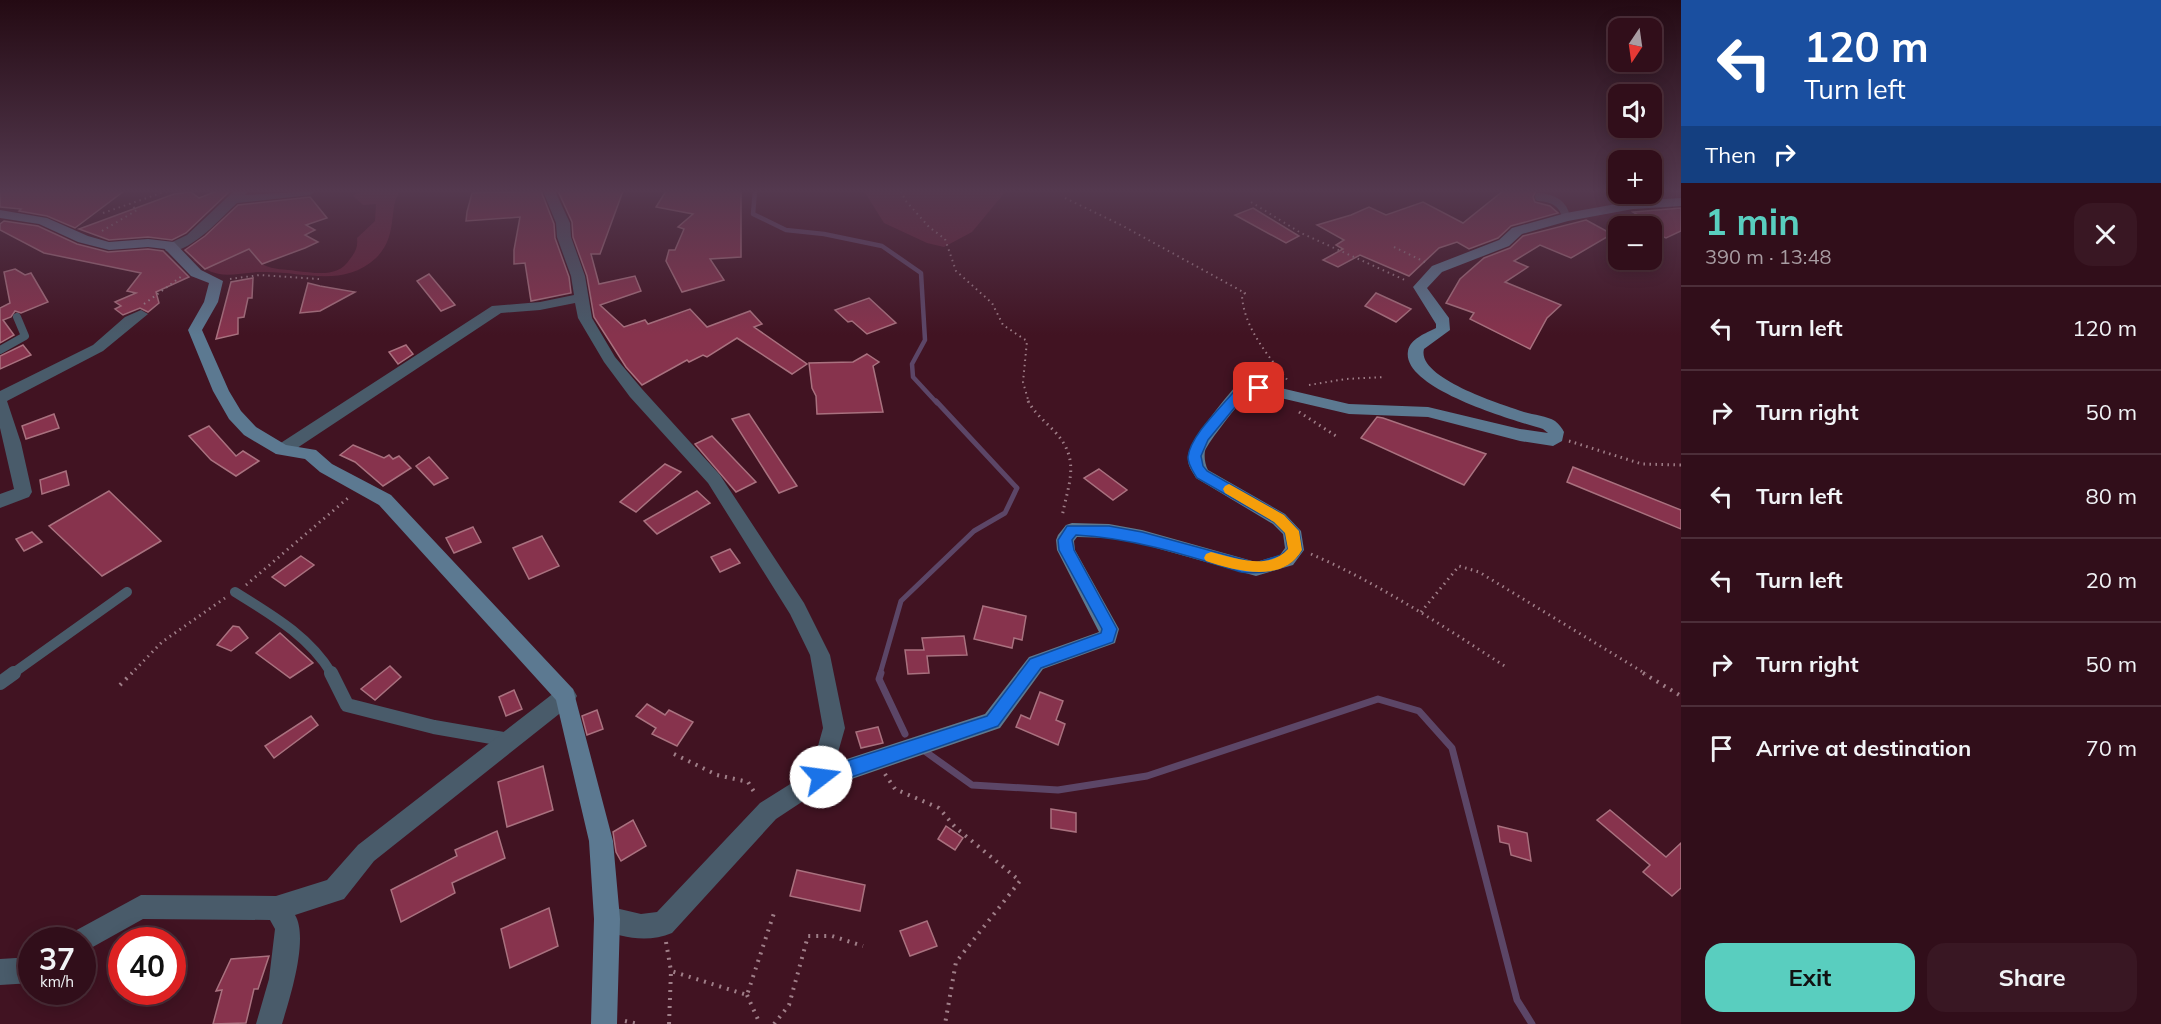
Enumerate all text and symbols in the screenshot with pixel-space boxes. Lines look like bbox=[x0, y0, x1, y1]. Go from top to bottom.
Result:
north arrow bbox=[1608, 18, 1662, 72]
map controls bbox=[1608, 18, 1662, 270]
text: 120 m bbox=[1804, 20, 1929, 73]
icon: left bbox=[1705, 24, 1783, 102]
text: Turn left bbox=[1804, 72, 1906, 106]
button: sound bbox=[1608, 84, 1662, 138]
icon: right bbox=[1768, 138, 1801, 171]
text: Then bbox=[1705, 141, 1756, 169]
button: + bbox=[1608, 150, 1662, 204]
text: 1 min bbox=[1705, 199, 1800, 244]
button: close bbox=[2074, 203, 2137, 266]
button: − bbox=[1608, 216, 1662, 270]
text: 390 m · 13:48 bbox=[1705, 244, 1831, 269]
icon: left bbox=[1705, 312, 1738, 345]
text: Turn left bbox=[1756, 314, 1843, 342]
text: 120 m bbox=[2072, 314, 2137, 342]
pin bbox=[1233, 362, 1284, 413]
icon: arrive bbox=[1242, 371, 1275, 404]
icon: right bbox=[1705, 396, 1738, 429]
text: Turn right bbox=[1756, 398, 1859, 426]
text: 50 m bbox=[2086, 398, 2137, 426]
icon: left bbox=[1705, 480, 1738, 513]
text: Turn left bbox=[1756, 482, 1843, 510]
text: 80 m bbox=[2086, 482, 2137, 510]
icon: left bbox=[1705, 564, 1738, 597]
text: Turn left bbox=[1756, 566, 1843, 594]
text: 20 m bbox=[2086, 566, 2137, 594]
icon: right bbox=[1705, 648, 1738, 681]
text: Turn right bbox=[1756, 650, 1859, 678]
text: 50 m bbox=[2086, 650, 2137, 678]
icon: arrive bbox=[1705, 732, 1738, 765]
text: Arrive at destination bbox=[1756, 734, 1971, 762]
text: 70 m bbox=[2086, 734, 2137, 762]
position arrow bbox=[789, 745, 853, 809]
speed limit sign: 40 bbox=[108, 927, 186, 1005]
text: 37 bbox=[39, 940, 75, 978]
button: Exit bbox=[1705, 943, 1915, 1012]
button: Share bbox=[1927, 943, 2137, 1012]
text: km/h bbox=[40, 972, 74, 991]

